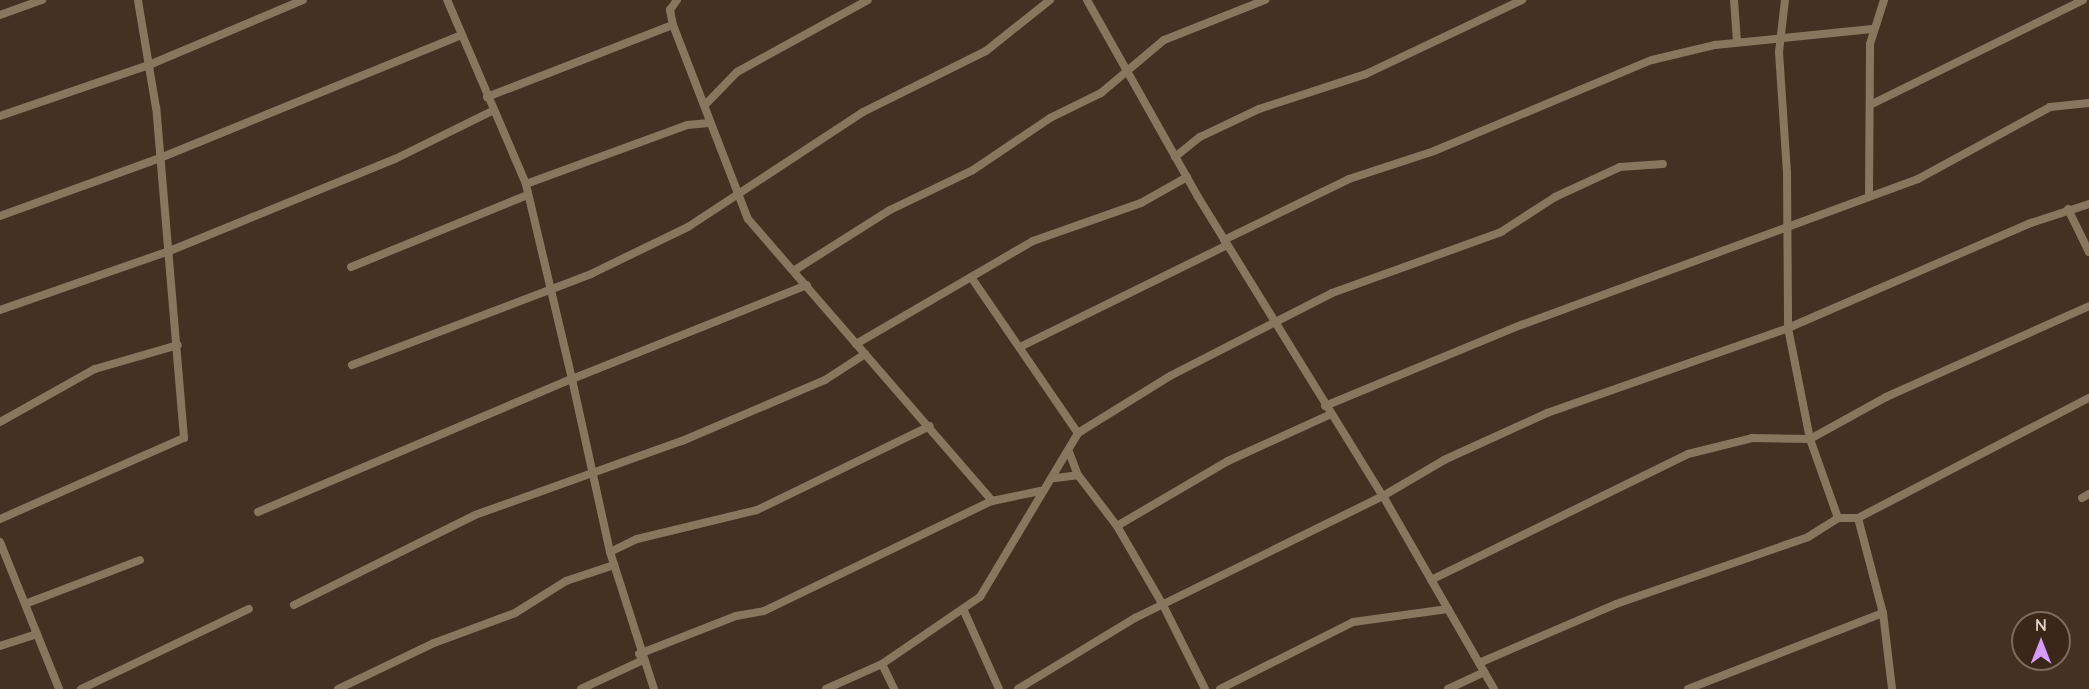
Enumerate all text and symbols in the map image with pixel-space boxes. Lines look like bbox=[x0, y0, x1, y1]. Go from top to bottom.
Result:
north arrow bbox=[2011, 611, 2071, 671]
text: N bbox=[2035, 615, 2047, 635]

